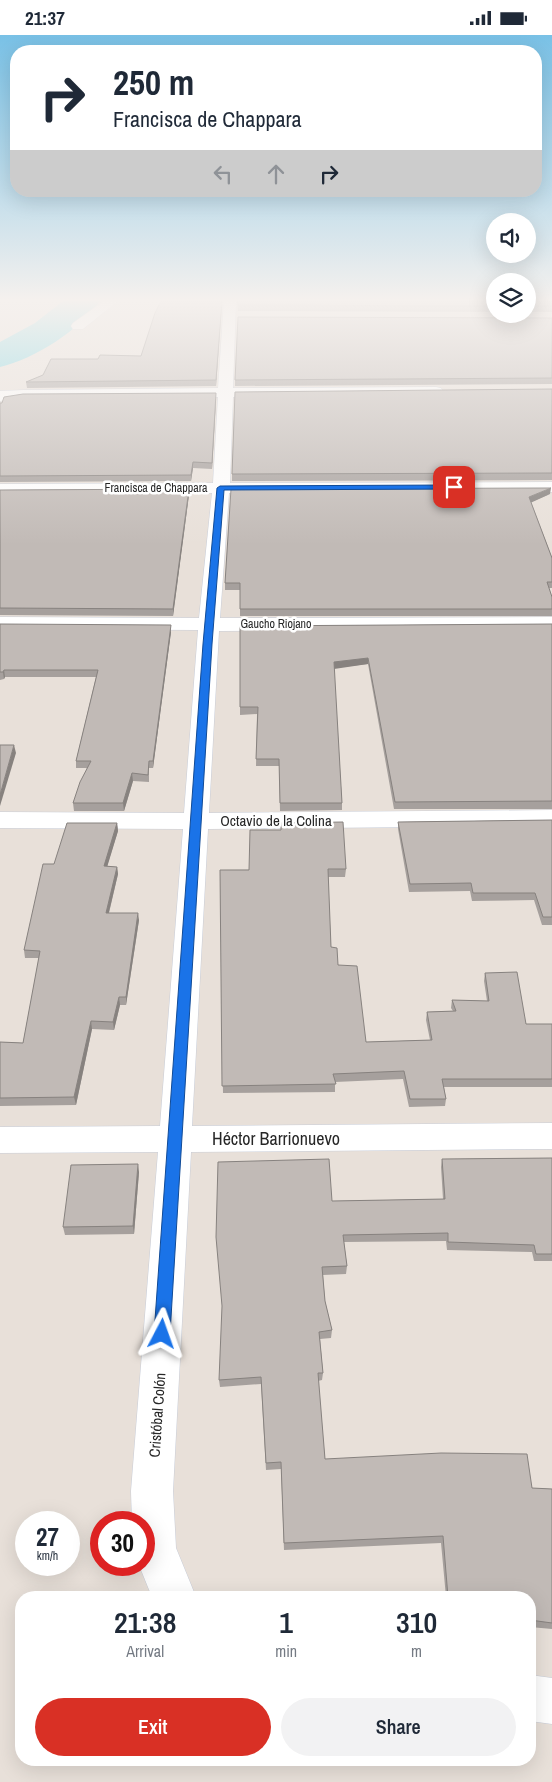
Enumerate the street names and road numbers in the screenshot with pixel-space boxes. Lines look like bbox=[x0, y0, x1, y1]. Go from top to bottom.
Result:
street label: Francisca de Chappara bbox=[105, 480, 208, 496]
street label: Gaucho Riojano bbox=[240, 616, 312, 632]
street label: Octavio de la Colina bbox=[220, 810, 332, 831]
street label: Héctor Barrionuevo bbox=[212, 1126, 340, 1151]
street label: Cristóbal Colón bbox=[144, 1372, 170, 1458]

